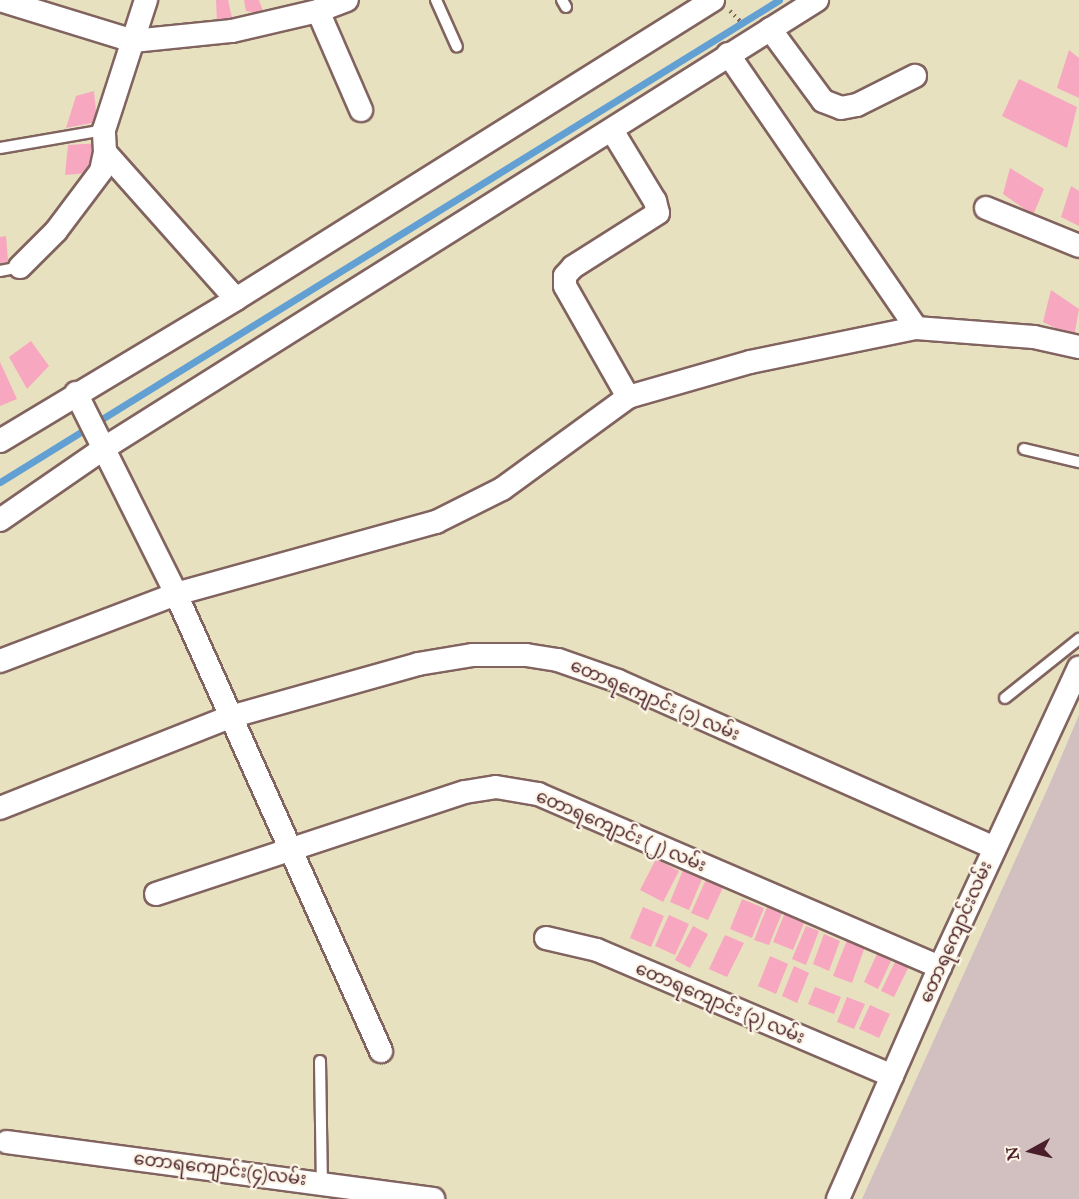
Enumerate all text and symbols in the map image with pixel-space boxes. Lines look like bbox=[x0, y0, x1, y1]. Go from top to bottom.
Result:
street label: တောရကျောင်း (၁) လမ်း bbox=[567, 655, 743, 745]
street label: တောရကျောင်း (၂) လမ်း bbox=[533, 785, 709, 877]
street label: တောရကျောင်းလမ်း bbox=[915, 858, 997, 1006]
street label: တောရကျောင်း (၃) လမ်း bbox=[632, 958, 808, 1048]
north arrow bbox=[1001, 1121, 1061, 1181]
text: N bbox=[1002, 1146, 1023, 1162]
street label: တောရကျောင်း(၄)လမ်း bbox=[132, 1148, 308, 1190]

